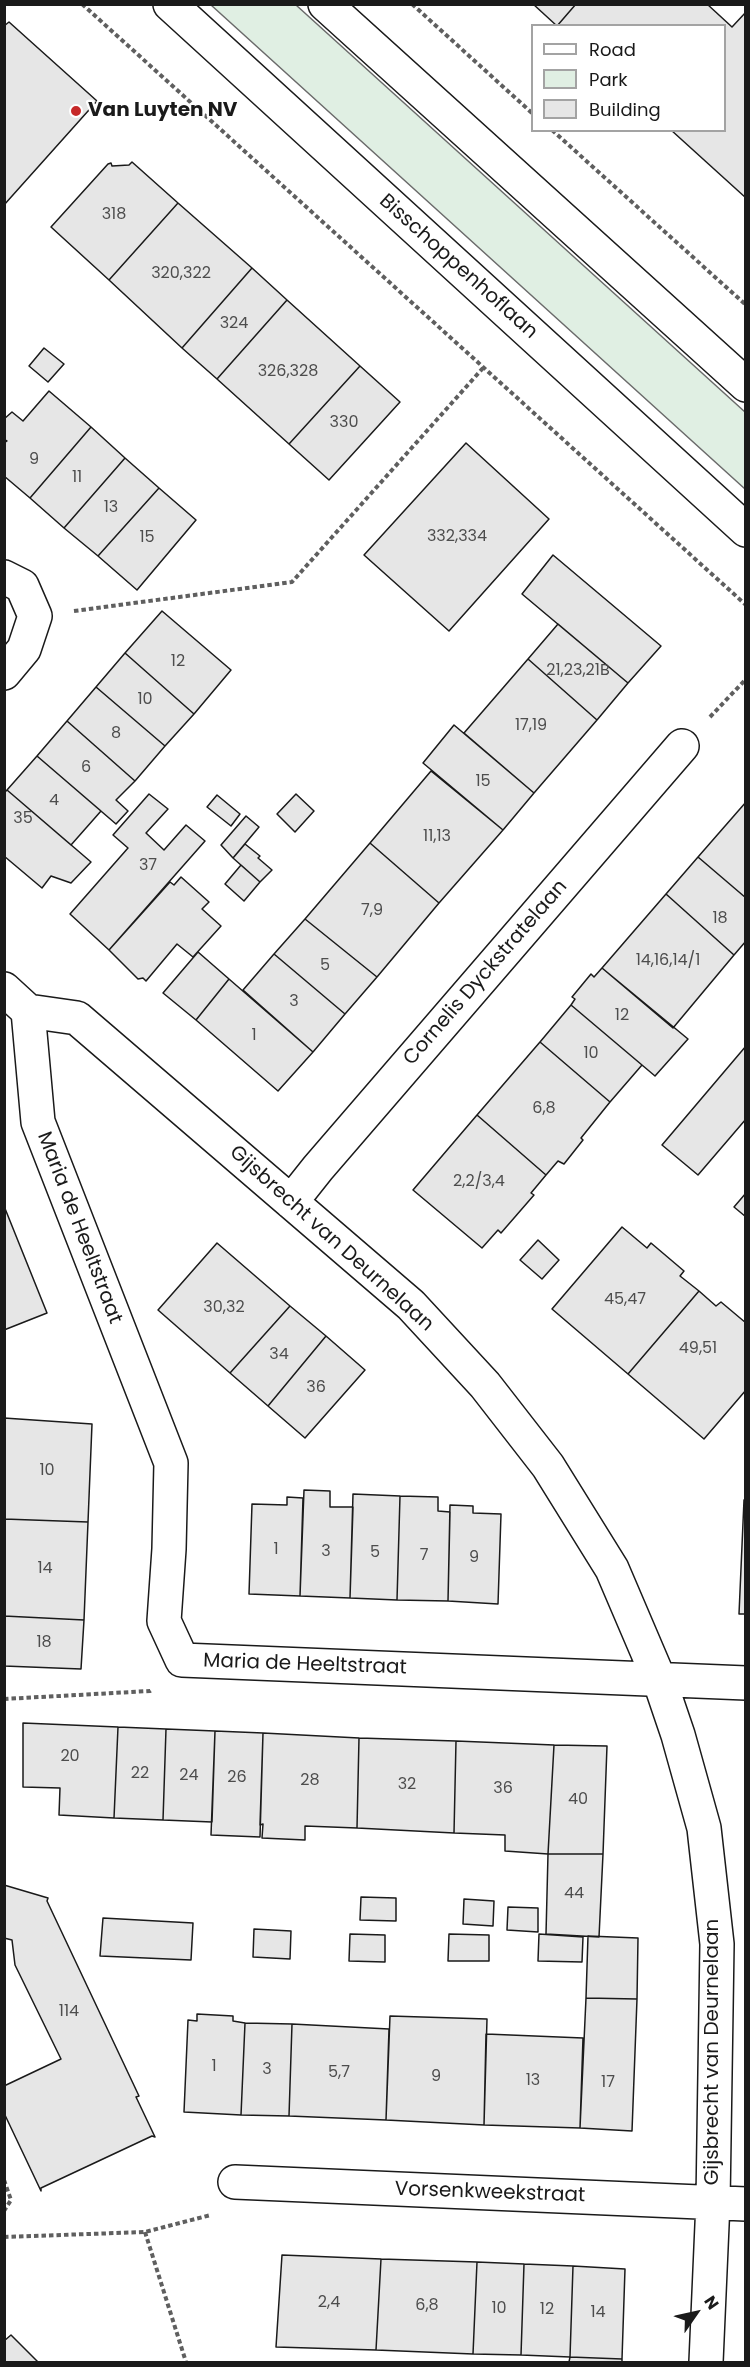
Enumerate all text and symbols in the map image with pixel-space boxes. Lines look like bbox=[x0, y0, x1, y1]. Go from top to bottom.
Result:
legend bbox=[531, 24, 726, 132]
text: Road bbox=[589, 37, 636, 62]
text: Park bbox=[589, 67, 628, 92]
text: Building bbox=[589, 97, 661, 122]
place label: Van Luyten NV bbox=[88, 99, 237, 123]
marker: Van Luyten NV bbox=[69, 104, 83, 118]
street label: Bisschoppenhoflaan bbox=[374, 190, 542, 344]
house number: 318 bbox=[102, 205, 126, 225]
house number: 320,322 bbox=[151, 264, 211, 284]
house number: 324 bbox=[220, 314, 248, 334]
house number: 326,328 bbox=[258, 362, 318, 382]
house number: 330 bbox=[330, 413, 358, 433]
house number: 9 bbox=[29, 450, 39, 470]
house number: 11 bbox=[72, 468, 82, 488]
house number: 13 bbox=[104, 498, 118, 518]
house number: 332,334 bbox=[427, 527, 487, 547]
house number: 15 bbox=[139, 528, 155, 548]
house number: 12 bbox=[171, 652, 185, 672]
house number: 21,23,21B bbox=[546, 661, 610, 681]
house number: 10 bbox=[137, 690, 153, 710]
house number: 17,19 bbox=[515, 716, 547, 736]
house number: 8 bbox=[111, 724, 121, 744]
house number: 6 bbox=[81, 758, 91, 778]
house number: 15 bbox=[475, 772, 491, 792]
house number: 4 bbox=[49, 791, 59, 811]
house number: 35 bbox=[13, 809, 33, 829]
house number: 11,13 bbox=[423, 827, 451, 847]
house number: 37 bbox=[139, 856, 157, 876]
street label: Cornelis Dyckstratelaan bbox=[399, 876, 573, 1070]
house number: 7,9 bbox=[361, 901, 383, 921]
house number: 18 bbox=[712, 909, 728, 929]
house number: 14,16,14/1 bbox=[636, 951, 700, 971]
house number: 5 bbox=[320, 956, 330, 976]
house number: 3 bbox=[289, 992, 299, 1012]
house number: 12 bbox=[615, 1006, 629, 1026]
house number: 1 bbox=[251, 1026, 257, 1046]
house number: 10 bbox=[583, 1044, 599, 1064]
house number: 6,8 bbox=[532, 1099, 556, 1119]
street label: Maria de Heeltstraat bbox=[31, 1129, 127, 1327]
street label: Gijsbrecht van Deurnelaan bbox=[224, 1141, 438, 1337]
house number: 2,2/3,4 bbox=[453, 1172, 505, 1192]
house number: 45,47 bbox=[604, 1290, 646, 1310]
house number: 30,32 bbox=[203, 1298, 245, 1318]
house number: 49,51 bbox=[679, 1339, 717, 1359]
house number: 34 bbox=[269, 1345, 289, 1365]
house number: 36 bbox=[306, 1378, 326, 1398]
house number: 10 bbox=[39, 1461, 55, 1481]
house number: 1 bbox=[273, 1540, 279, 1560]
house number: 3 bbox=[321, 1542, 331, 1562]
house number: 5 bbox=[370, 1543, 380, 1563]
house number: 7 bbox=[420, 1546, 428, 1566]
house number: 9 bbox=[469, 1548, 479, 1568]
house number: 14 bbox=[37, 1559, 53, 1579]
house number: 18 bbox=[36, 1633, 52, 1653]
street label: Maria de Heeltstraat bbox=[203, 1649, 407, 1681]
house number: 20 bbox=[60, 1747, 80, 1767]
house number: 22 bbox=[131, 1764, 149, 1784]
house number: 24 bbox=[179, 1766, 199, 1786]
house number: 26 bbox=[227, 1768, 247, 1788]
house number: 28 bbox=[300, 1771, 320, 1791]
house number: 32 bbox=[398, 1775, 416, 1795]
house number: 36 bbox=[493, 1779, 513, 1799]
house number: 40 bbox=[568, 1790, 588, 1810]
house number: 44 bbox=[564, 1884, 584, 1904]
street label: Gijsbrecht van Deurnelaan bbox=[701, 1919, 725, 2185]
house number: 114 bbox=[59, 2002, 79, 2022]
house number: 1 bbox=[211, 2057, 217, 2077]
house number: 3 bbox=[262, 2060, 272, 2080]
house number: 5,7 bbox=[328, 2063, 350, 2083]
house number: 9 bbox=[431, 2067, 441, 2087]
house number: 13 bbox=[526, 2071, 540, 2091]
house number: 17 bbox=[601, 2073, 615, 2093]
street label: Vorsenkweekstraat bbox=[394, 2178, 586, 2208]
north arrow bbox=[666, 2283, 726, 2343]
text: N bbox=[698, 2291, 724, 2314]
house number: 2,4 bbox=[318, 2293, 340, 2313]
house number: 6,8 bbox=[415, 2296, 439, 2316]
house number: 10 bbox=[491, 2299, 507, 2319]
house number: 12 bbox=[540, 2300, 554, 2320]
house number: 14 bbox=[590, 2303, 606, 2323]

